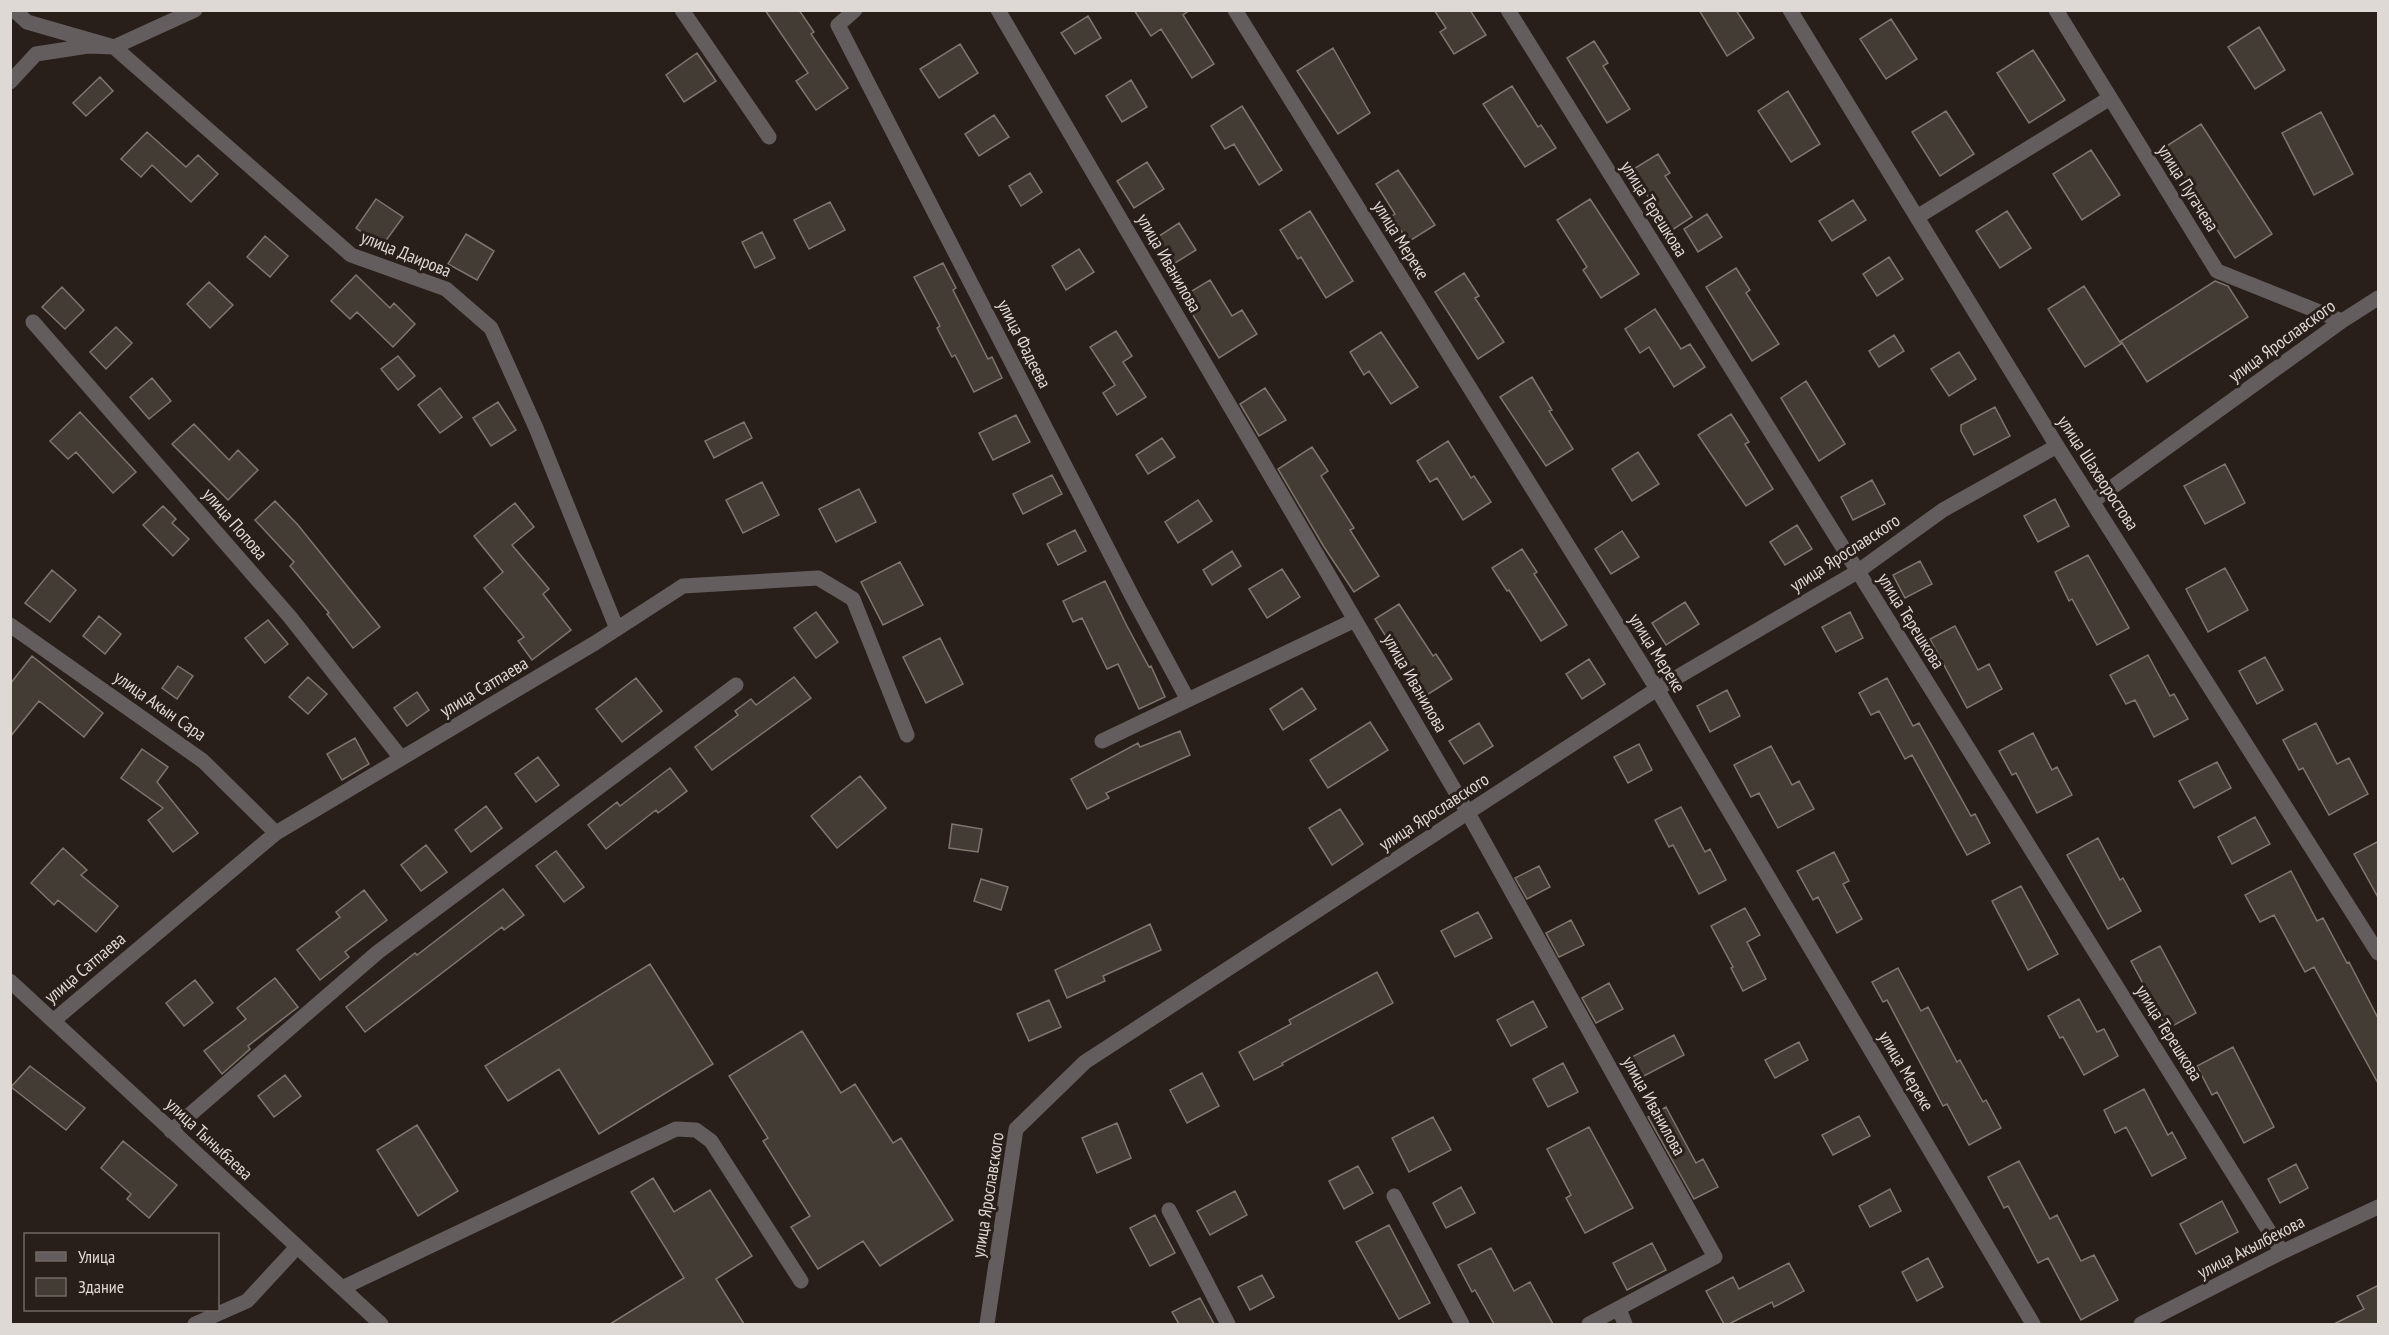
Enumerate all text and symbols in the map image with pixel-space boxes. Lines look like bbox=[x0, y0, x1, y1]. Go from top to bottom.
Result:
street label: улица Пугачева bbox=[2153, 140, 2224, 236]
street label: улица Терешкова bbox=[1616, 156, 1693, 261]
street label: улица Мереке bbox=[1368, 196, 1435, 284]
street label: улица Иванилова bbox=[1132, 209, 1207, 316]
street label: улица Даирова bbox=[358, 225, 455, 282]
street label: улица Ярославского bbox=[2224, 294, 2340, 387]
street label: улица Фадеева bbox=[992, 296, 1057, 392]
street label: улица Шахворостова bbox=[2053, 411, 2144, 535]
street label: улица Попова bbox=[198, 483, 273, 564]
street label: улица Ярославского bbox=[1785, 508, 1904, 597]
street label: улица Терешкова bbox=[1873, 568, 1950, 673]
street label: улица Мереке bbox=[1624, 609, 1691, 697]
street label: улица Иванилова bbox=[1378, 629, 1453, 736]
street label: улица Сатпаева bbox=[435, 651, 532, 722]
street label: улица Акын Сара bbox=[110, 665, 211, 746]
street label: улица Ярославского bbox=[1374, 767, 1493, 856]
street label: улица Сатпаева bbox=[39, 927, 130, 1008]
street label: улица Терешкова bbox=[2131, 980, 2208, 1085]
street label: улица Мереке bbox=[1874, 1027, 1939, 1115]
street label: улица Иванилова bbox=[1618, 1052, 1691, 1160]
street label: улица Тыныбаева bbox=[161, 1092, 258, 1185]
street label: улица Ярославского bbox=[966, 1130, 1009, 1259]
street label: улица Акылбекова bbox=[2193, 1210, 2308, 1283]
legend bbox=[24, 1233, 219, 1311]
text: Улица bbox=[78, 1245, 115, 1268]
text: Здание bbox=[78, 1275, 124, 1298]

